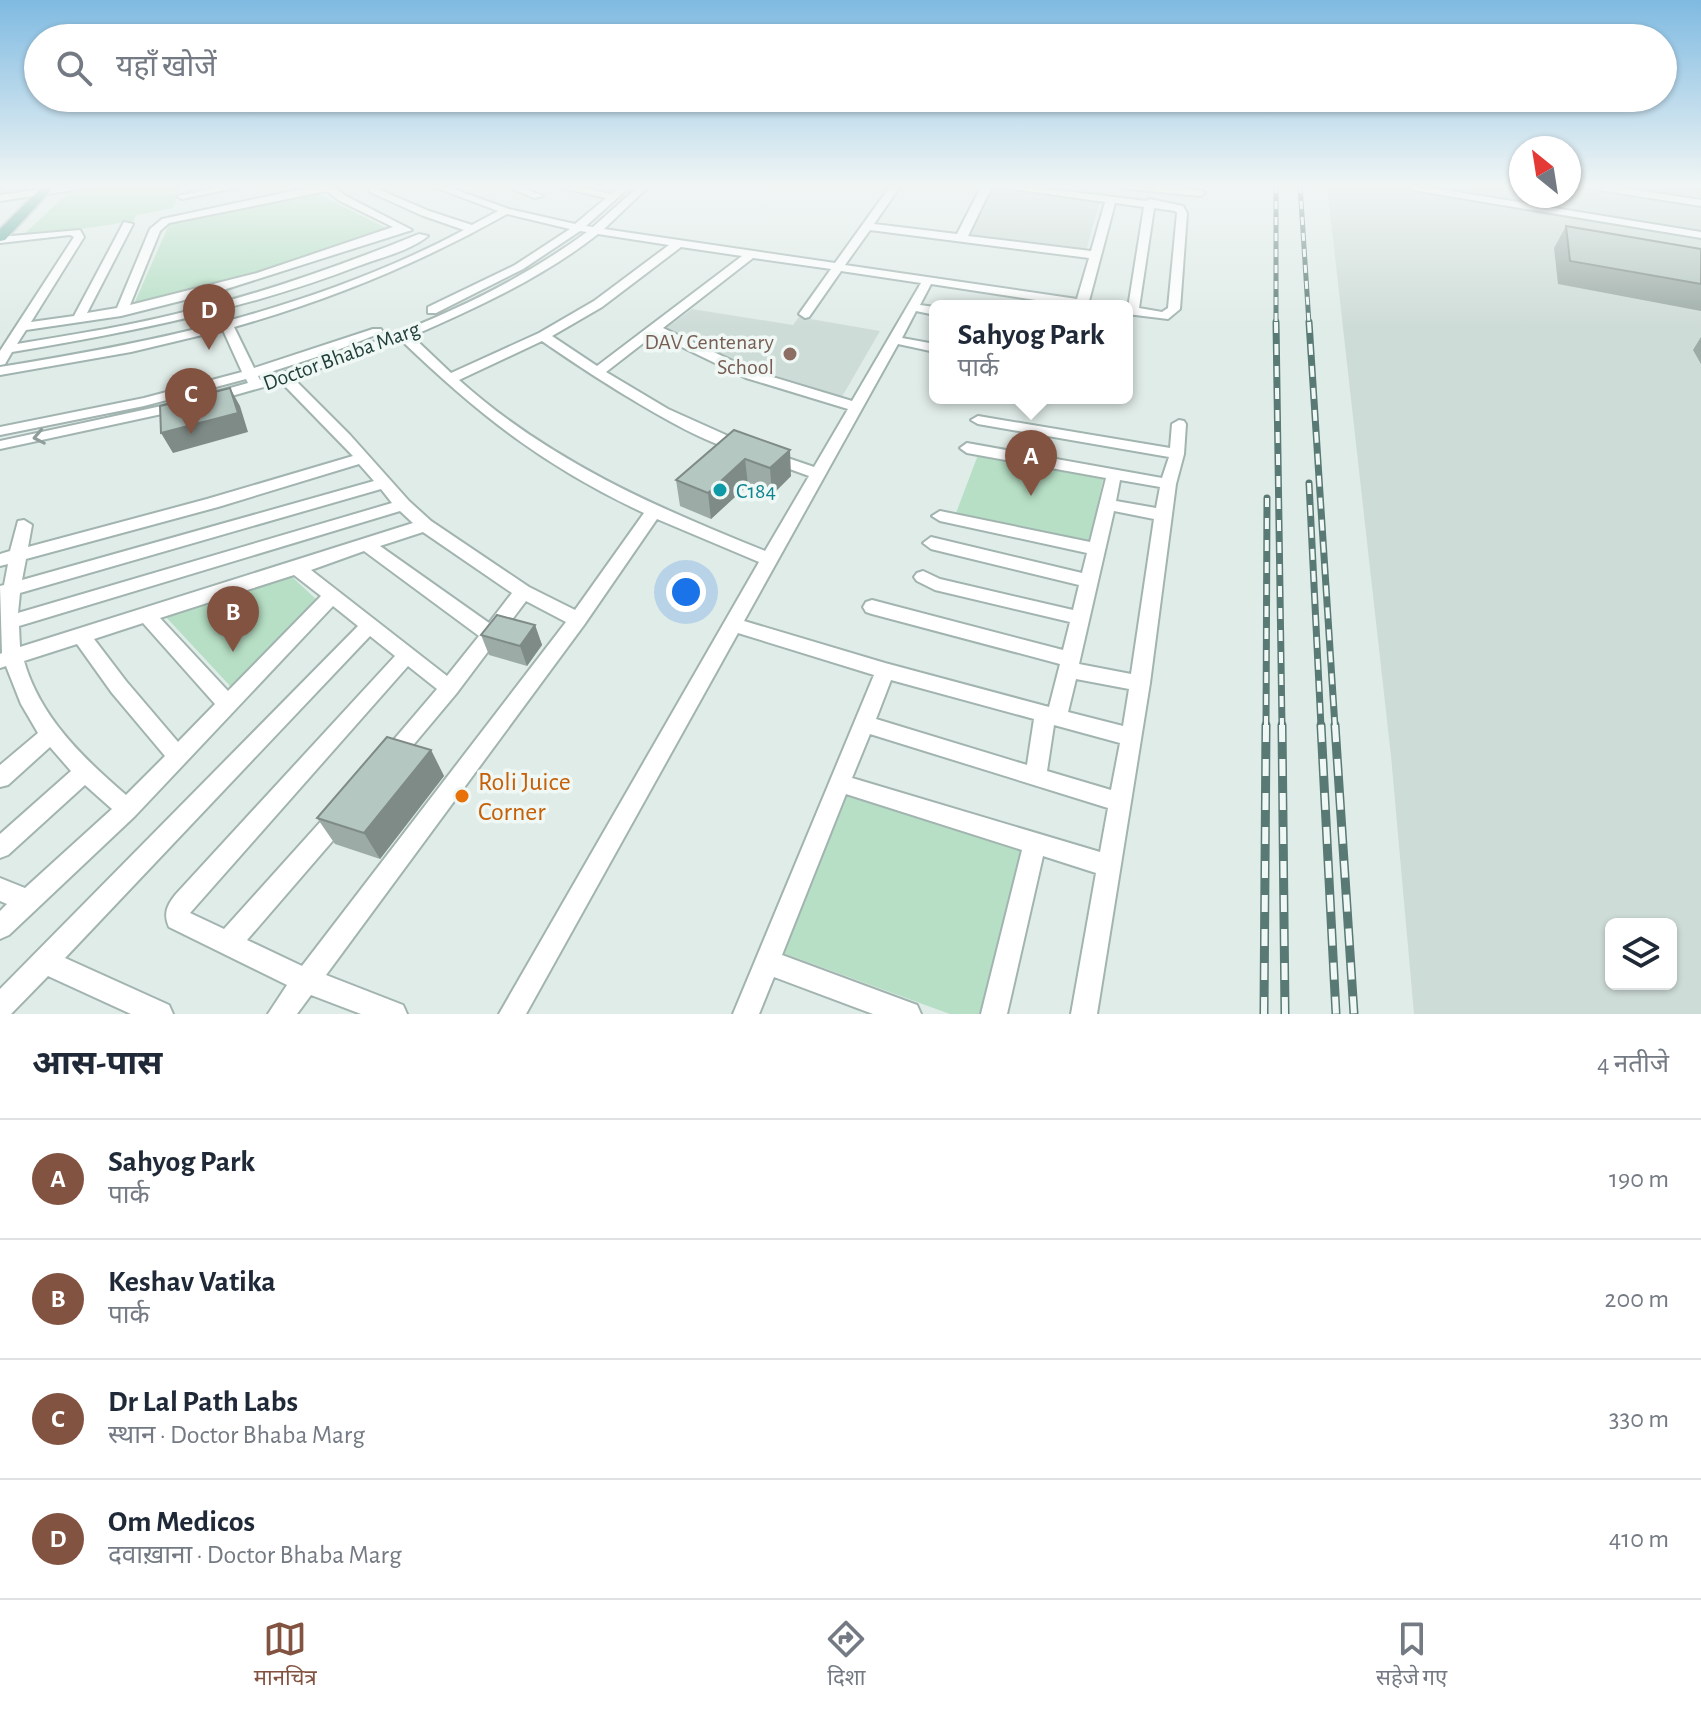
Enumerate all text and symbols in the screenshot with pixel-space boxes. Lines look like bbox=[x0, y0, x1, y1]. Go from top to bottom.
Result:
search box bbox=[24, 24, 1677, 112]
icon: search bbox=[52, 46, 96, 90]
text: यहाँ खोजें bbox=[116, 52, 217, 82]
north arrow bbox=[1509, 136, 1581, 208]
pin: D bbox=[183, 284, 235, 350]
popup bbox=[929, 300, 1133, 404]
street label: Doctor Bhaba Marg bbox=[260, 317, 423, 394]
text: Sahyog Park bbox=[958, 320, 1105, 350]
place label: DAV Centenary School bbox=[644, 331, 775, 378]
marker: DAV Centenary School bbox=[781, 345, 799, 363]
text: पार्क bbox=[958, 355, 999, 381]
pin: C bbox=[165, 368, 217, 434]
one-way arrow bbox=[32, 428, 46, 445]
pin: A bbox=[1005, 430, 1057, 496]
place label: C184 bbox=[736, 480, 776, 502]
marker: C184 bbox=[711, 481, 729, 499]
your location bbox=[666, 572, 706, 612]
pin: B bbox=[207, 586, 259, 652]
place label: Roli Juice Corner bbox=[478, 769, 571, 825]
marker: Roli Juice Corner bbox=[453, 787, 471, 805]
map controls bbox=[1605, 918, 1677, 990]
button: layers bbox=[1605, 918, 1677, 990]
text: आस-पास bbox=[32, 1047, 162, 1081]
text: 4 नतीजे bbox=[1597, 1051, 1669, 1077]
text: Sahyog Park bbox=[108, 1147, 255, 1177]
text: A bbox=[50, 1166, 66, 1192]
text: 190 m bbox=[1609, 1166, 1669, 1192]
text: पार्क bbox=[108, 1182, 149, 1208]
text: Keshav Vatika bbox=[108, 1267, 276, 1297]
text: B bbox=[50, 1286, 66, 1312]
text: 200 m bbox=[1605, 1286, 1669, 1312]
text: पार्क bbox=[108, 1302, 149, 1328]
text: Dr Lal Path Labs bbox=[108, 1387, 298, 1417]
text: C bbox=[51, 1406, 65, 1432]
text: 330 m bbox=[1609, 1406, 1669, 1432]
text: स्थान · Doctor Bhaba Marg bbox=[108, 1422, 365, 1448]
text: Om Medicos bbox=[108, 1507, 255, 1537]
text: D bbox=[49, 1526, 67, 1552]
text: 410 m bbox=[1609, 1526, 1669, 1552]
text: दवाख़ाना · Doctor Bhaba Marg bbox=[108, 1542, 402, 1568]
tab: मानचित्र bbox=[254, 1617, 317, 1694]
tab: दिशा bbox=[824, 1617, 868, 1694]
tab: सहेजे गए bbox=[1376, 1617, 1447, 1694]

